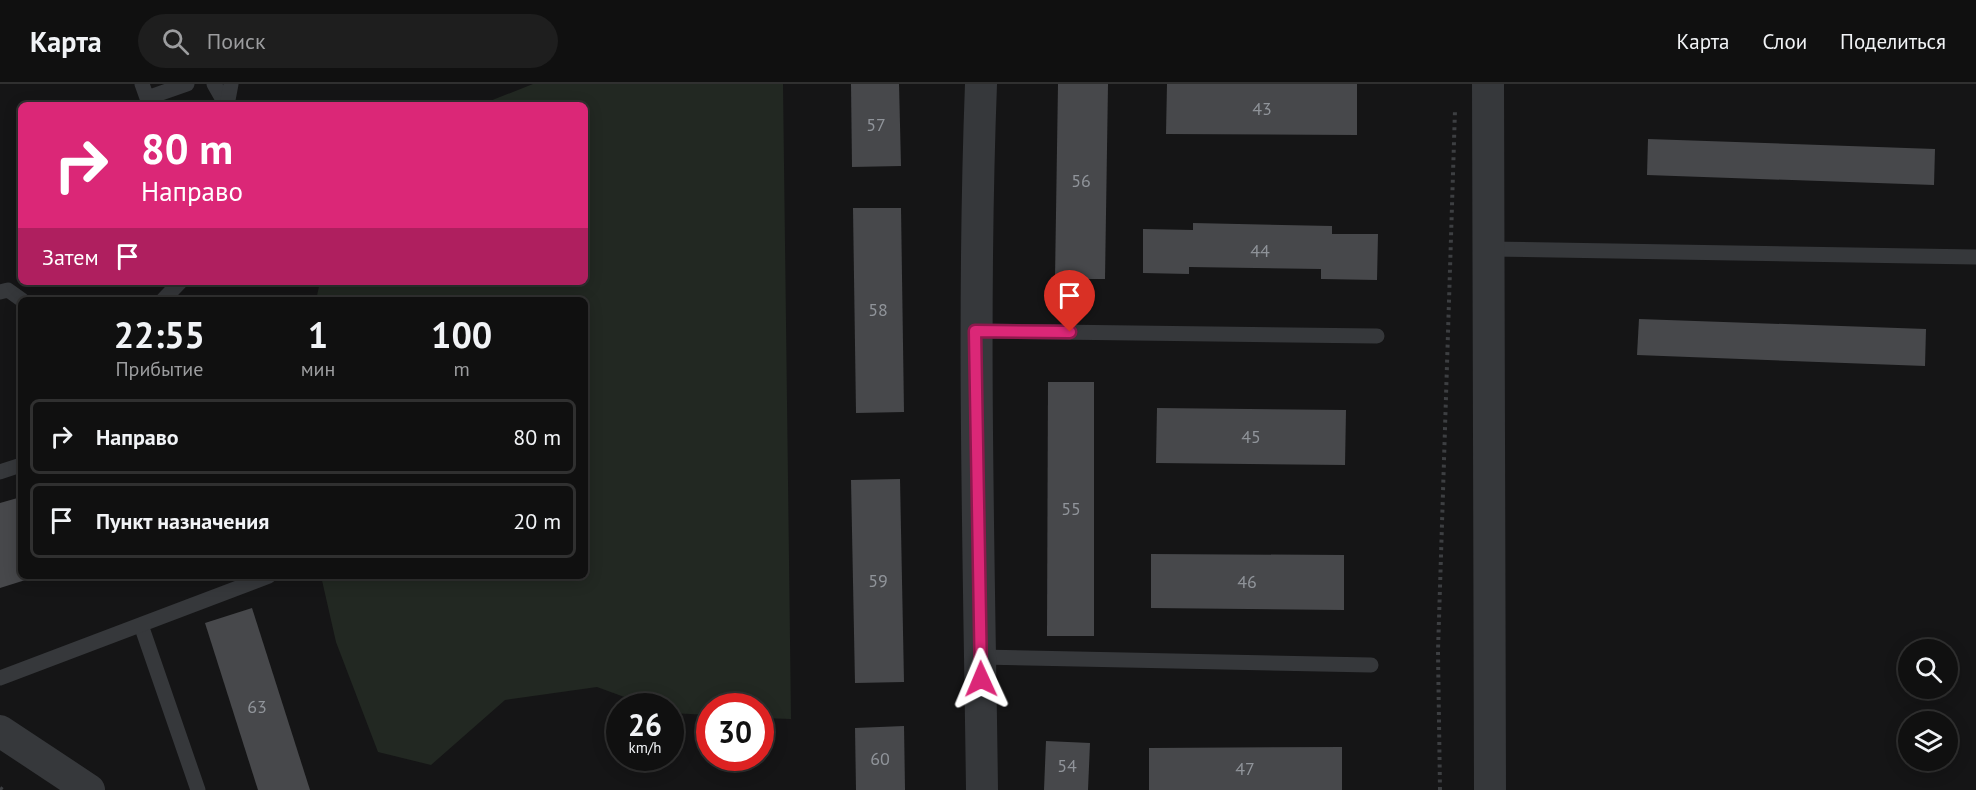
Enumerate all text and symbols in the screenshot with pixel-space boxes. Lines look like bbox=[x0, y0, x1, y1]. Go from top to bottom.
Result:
search box bbox=[138, 14, 558, 68]
text: Карта bbox=[30, 23, 102, 60]
icon: search bbox=[159, 25, 192, 58]
text: Поиск bbox=[207, 27, 266, 55]
text: Карта bbox=[1676, 28, 1729, 55]
text: Слои bbox=[1762, 28, 1807, 55]
text: Поделиться bbox=[1840, 28, 1946, 55]
house number: 43 bbox=[1252, 97, 1272, 120]
house number: 57 bbox=[866, 113, 886, 136]
text: 80 m bbox=[141, 121, 233, 176]
icon: right bbox=[42, 126, 120, 204]
house number: 56 bbox=[1071, 169, 1091, 192]
text: Направо bbox=[141, 174, 243, 208]
house number: 44 bbox=[1250, 239, 1270, 262]
icon: arrive bbox=[111, 240, 144, 273]
text: Затем bbox=[42, 243, 99, 271]
pin bbox=[1044, 270, 1095, 332]
icon: arrive bbox=[1053, 279, 1086, 312]
house number: 58 bbox=[868, 298, 888, 321]
text: 22:55 bbox=[114, 311, 205, 358]
text: 1 bbox=[308, 311, 328, 358]
text: 100 bbox=[431, 311, 492, 358]
text: Прибытие bbox=[115, 356, 203, 382]
text: мин bbox=[301, 356, 335, 382]
text: m bbox=[454, 356, 470, 382]
icon: right bbox=[45, 420, 78, 453]
text: Направо bbox=[96, 423, 179, 451]
text: 80 m bbox=[513, 423, 561, 451]
house number: 45 bbox=[1241, 425, 1261, 448]
house number: 55 bbox=[1061, 497, 1081, 520]
icon: arrive bbox=[45, 504, 78, 537]
text: Пункт назначения bbox=[96, 507, 269, 535]
text: 20 m bbox=[513, 507, 561, 535]
house number: 59 bbox=[868, 569, 888, 592]
house number: 46 bbox=[1237, 570, 1257, 593]
map controls bbox=[1898, 639, 1958, 771]
button: search bbox=[1898, 639, 1958, 699]
position arrow bbox=[949, 647, 1013, 711]
speed limit sign: 30 bbox=[696, 693, 774, 771]
house number: 63 bbox=[247, 695, 267, 718]
text: 26 bbox=[628, 705, 662, 744]
button: layers bbox=[1898, 711, 1958, 771]
text: km/h bbox=[629, 738, 661, 757]
house number: 60 bbox=[870, 747, 890, 770]
house number: 54 bbox=[1057, 754, 1077, 777]
house number: 47 bbox=[1235, 757, 1255, 780]

